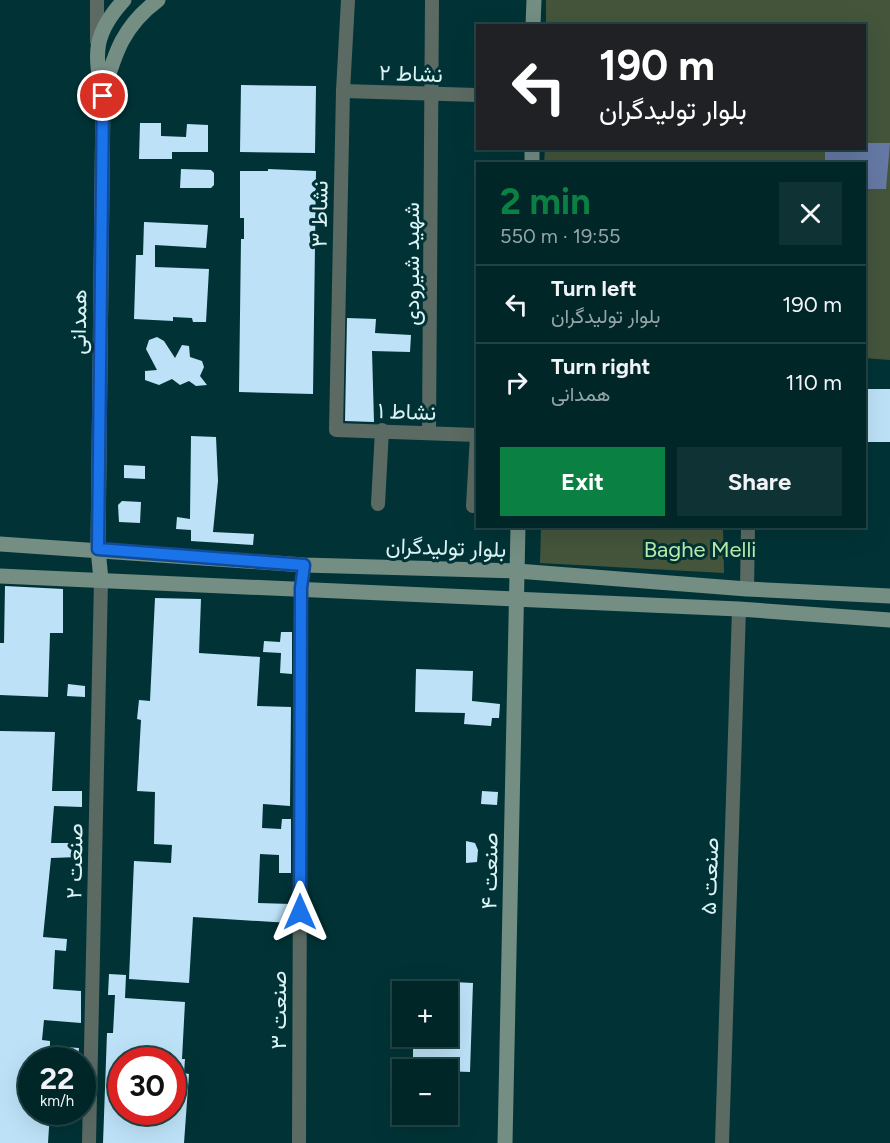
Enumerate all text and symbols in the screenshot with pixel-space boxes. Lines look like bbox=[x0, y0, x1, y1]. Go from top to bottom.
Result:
text: 190 m bbox=[599, 40, 715, 91]
icon: left bbox=[500, 48, 578, 126]
street label: نشاط ۲ bbox=[379, 59, 443, 88]
pin bbox=[77, 70, 128, 121]
icon: arrive bbox=[86, 79, 119, 112]
text: بلوار تولیدگران bbox=[599, 93, 747, 126]
street label: نشاط ۳ bbox=[305, 180, 334, 248]
text: 2 min bbox=[500, 180, 591, 223]
button: close bbox=[779, 182, 842, 245]
street label: شهید شیرودی bbox=[398, 202, 425, 326]
text: 550 m · 19:55 bbox=[500, 224, 620, 248]
text: Turn left bbox=[551, 275, 637, 302]
icon: left bbox=[500, 288, 533, 321]
street label: همدانی bbox=[64, 289, 93, 355]
text: 190 m bbox=[782, 291, 842, 318]
text: بلوار تولیدگران bbox=[551, 304, 660, 328]
text: Turn right bbox=[551, 353, 650, 380]
icon: right bbox=[500, 366, 533, 399]
text: 110 m bbox=[786, 369, 842, 396]
text: همدانی bbox=[551, 382, 610, 406]
street label: نشاط ۱ bbox=[377, 397, 437, 426]
button: Exit bbox=[500, 447, 665, 516]
button: Share bbox=[677, 447, 842, 516]
street label: بلوار تولیدگران bbox=[385, 532, 507, 563]
park label: Baghe Melli bbox=[644, 536, 756, 563]
street label: صنعت ۲ bbox=[60, 823, 89, 899]
street label: صنعت ۴ bbox=[475, 832, 504, 910]
street label: صنعت ۵ bbox=[695, 837, 724, 915]
position arrow bbox=[268, 880, 332, 944]
street label: صنعت ۳ bbox=[265, 971, 292, 1049]
map controls bbox=[392, 981, 458, 1125]
button: + bbox=[392, 981, 458, 1047]
speed limit sign: 30 bbox=[108, 1047, 186, 1125]
button: − bbox=[392, 1059, 458, 1125]
text: 22 bbox=[40, 1060, 74, 1097]
text: km/h bbox=[40, 1092, 74, 1110]

